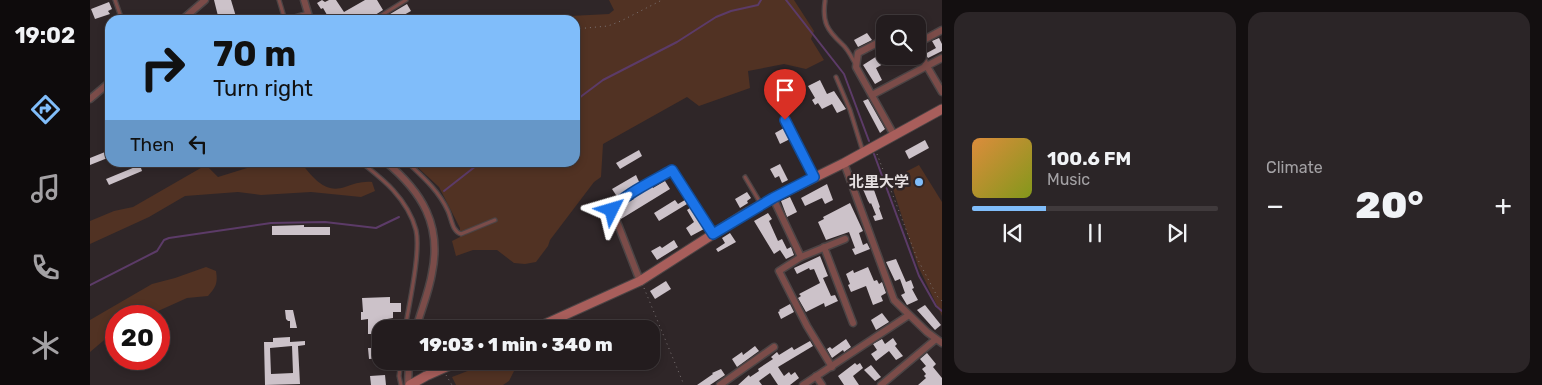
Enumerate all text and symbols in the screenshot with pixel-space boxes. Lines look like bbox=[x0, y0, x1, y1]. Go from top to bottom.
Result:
map controls bbox=[876, 15, 926, 65]
button: search bbox=[876, 15, 926, 65]
text: 19:02 bbox=[15, 22, 75, 49]
text: 70 m bbox=[213, 33, 296, 75]
icon: right bbox=[130, 35, 195, 100]
pin bbox=[764, 69, 806, 120]
text: Turn right bbox=[213, 75, 313, 102]
icon: arrive bbox=[771, 76, 799, 104]
icon: directions bbox=[28, 92, 63, 127]
icon: left bbox=[184, 130, 212, 158]
text: Then bbox=[130, 133, 174, 156]
text: 100.6 FM bbox=[1047, 147, 1131, 170]
text: Climate bbox=[1266, 158, 1323, 177]
text: Music bbox=[1047, 170, 1090, 189]
icon: music bbox=[28, 171, 63, 206]
place label: 北里大学 bbox=[849, 173, 909, 191]
marker: 北里大学 bbox=[913, 176, 925, 188]
text: 20° bbox=[1355, 182, 1424, 228]
position arrow bbox=[585, 183, 637, 235]
text: − bbox=[1266, 189, 1284, 222]
text: + bbox=[1495, 189, 1512, 222]
icon: previous bbox=[999, 219, 1027, 247]
icon: pause bbox=[1081, 219, 1109, 247]
icon: next bbox=[1163, 219, 1191, 247]
icon: phone bbox=[28, 250, 63, 285]
speed limit sign: 20 bbox=[105, 305, 170, 370]
icon: climate bbox=[28, 328, 63, 363]
text: 19:03 · 1 min · 340 m bbox=[419, 333, 613, 356]

